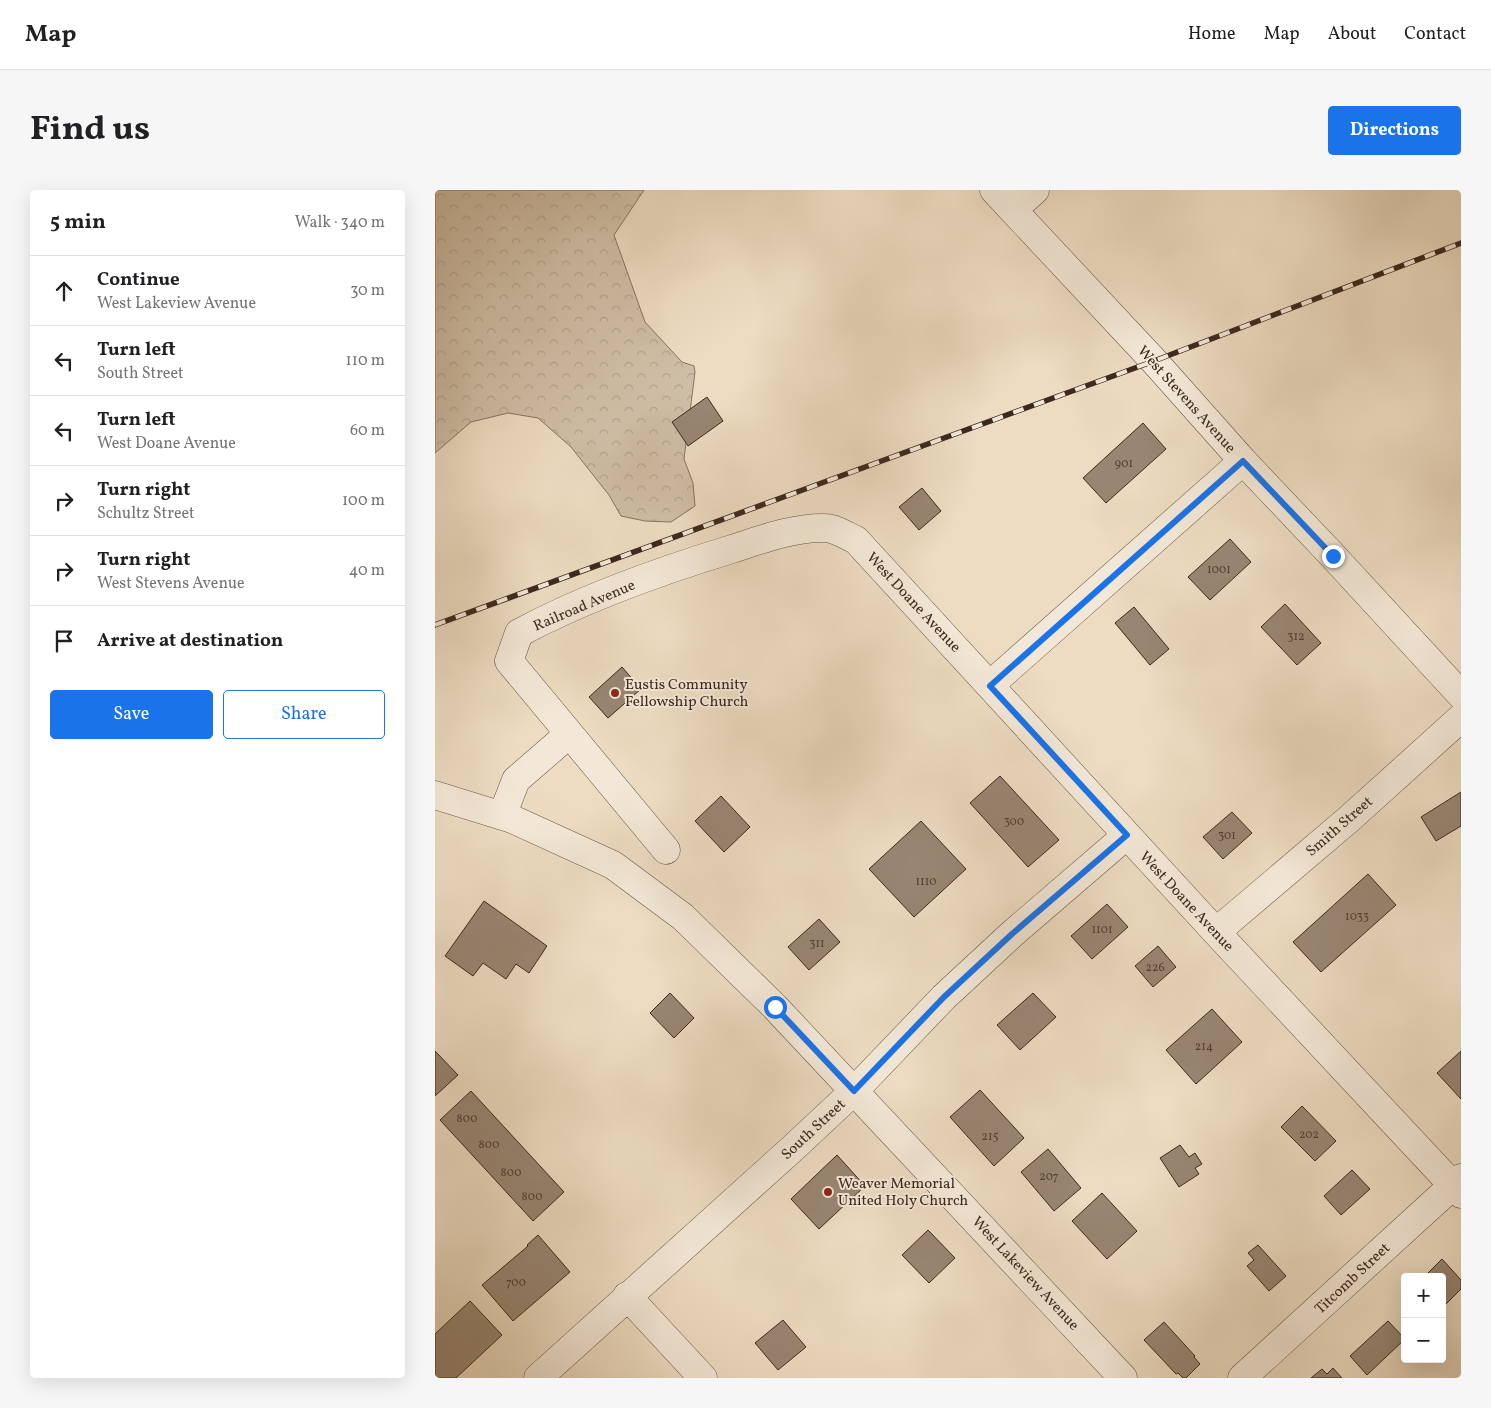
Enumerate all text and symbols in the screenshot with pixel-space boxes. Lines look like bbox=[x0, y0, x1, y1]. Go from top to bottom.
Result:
text: Map bbox=[25, 18, 76, 52]
text: Home bbox=[1188, 22, 1236, 47]
text: Map bbox=[1264, 22, 1300, 47]
text: About bbox=[1328, 22, 1376, 47]
text: Contact bbox=[1404, 22, 1466, 47]
text: Find us bbox=[30, 106, 150, 154]
button: Directions bbox=[1328, 106, 1461, 155]
text: 5 min bbox=[50, 208, 106, 237]
text: Walk · 340 m bbox=[295, 212, 385, 234]
text: Continue bbox=[97, 267, 180, 293]
icon: ahead bbox=[50, 277, 78, 305]
text: 30 m bbox=[350, 280, 385, 302]
text: West Lakeview Avenue bbox=[97, 293, 256, 315]
text: Turn left bbox=[97, 337, 176, 363]
street label: West Stevens Avenue bbox=[1132, 342, 1240, 458]
icon: left bbox=[50, 347, 78, 375]
text: 110 m bbox=[346, 350, 385, 372]
text: South Street bbox=[97, 363, 184, 385]
text: Turn left bbox=[97, 407, 176, 433]
icon: left bbox=[50, 417, 78, 445]
text: 60 m bbox=[350, 420, 385, 442]
text: West Doane Avenue bbox=[97, 433, 236, 455]
house number: 901 bbox=[1115, 456, 1133, 472]
text: Turn right bbox=[97, 477, 190, 503]
icon: right bbox=[50, 487, 78, 515]
text: 100 m bbox=[342, 490, 385, 512]
text: Schultz Street bbox=[97, 503, 195, 525]
route end bbox=[1322, 545, 1345, 568]
text: Turn right bbox=[97, 547, 190, 573]
street label: West Doane Avenue bbox=[861, 548, 965, 658]
icon: right bbox=[50, 557, 78, 585]
text: 40 m bbox=[349, 560, 385, 582]
house number: 1001 bbox=[1207, 562, 1231, 578]
text: West Stevens Avenue bbox=[97, 573, 245, 595]
street label: Railroad Avenue bbox=[530, 575, 639, 637]
icon: arrive bbox=[50, 627, 78, 655]
text: Arrive at destination bbox=[97, 628, 283, 654]
house number: 312 bbox=[1287, 629, 1305, 645]
place label: Eustis Community Fellowship Church bbox=[625, 675, 748, 713]
marker: Eustis Community Fellowship Church bbox=[609, 687, 621, 699]
button: Save bbox=[50, 690, 213, 739]
button: Share bbox=[223, 690, 385, 739]
street label: Smith Street bbox=[1302, 792, 1378, 862]
house number: 300 bbox=[1004, 814, 1024, 830]
house number: 301 bbox=[1218, 828, 1236, 844]
street label: West Doane Avenue bbox=[1134, 847, 1238, 957]
house number: 1110 bbox=[915, 874, 937, 890]
house number: 1033 bbox=[1345, 909, 1369, 925]
house number: 1101 bbox=[1091, 922, 1113, 938]
house number: 311 bbox=[809, 936, 825, 952]
house number: 226 bbox=[1146, 960, 1164, 976]
route start bbox=[764, 996, 787, 1019]
house number: 214 bbox=[1195, 1039, 1213, 1055]
street label: South Street bbox=[777, 1095, 851, 1165]
house number: 800 bbox=[457, 1111, 477, 1127]
house number: 202 bbox=[1299, 1127, 1319, 1143]
house number: 215 bbox=[982, 1129, 999, 1145]
house number: 800 bbox=[479, 1137, 499, 1153]
house number: 800 bbox=[501, 1165, 521, 1181]
house number: 207 bbox=[1039, 1169, 1059, 1185]
place label: Weaver Memorial United Holy Church bbox=[838, 1174, 968, 1212]
marker: Weaver Memorial United Holy Church bbox=[822, 1186, 834, 1198]
house number: 800 bbox=[522, 1189, 542, 1205]
street label: West Lakeview Avenue bbox=[966, 1212, 1083, 1336]
street label: Titcomb Street bbox=[1311, 1239, 1395, 1320]
map controls bbox=[1401, 1273, 1446, 1363]
button: + bbox=[1401, 1273, 1446, 1318]
house number: 700 bbox=[506, 1275, 526, 1291]
button: − bbox=[1401, 1318, 1446, 1363]

